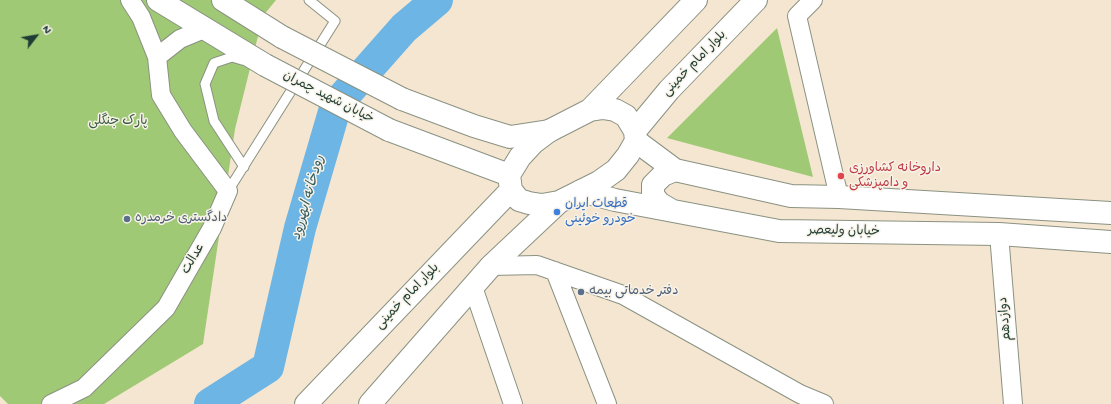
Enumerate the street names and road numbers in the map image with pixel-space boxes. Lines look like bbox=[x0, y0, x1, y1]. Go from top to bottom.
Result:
street label: بلوار امام خمینی bbox=[660, 28, 730, 100]
street label: خیابان شهید چمران bbox=[280, 68, 376, 128]
street label: خیابان ولیعصر bbox=[808, 224, 880, 240]
street label: عدالت bbox=[179, 241, 209, 277]
street label: بلوار امام خمینی bbox=[373, 261, 443, 333]
street label: دوازدهم bbox=[996, 296, 1016, 342]

